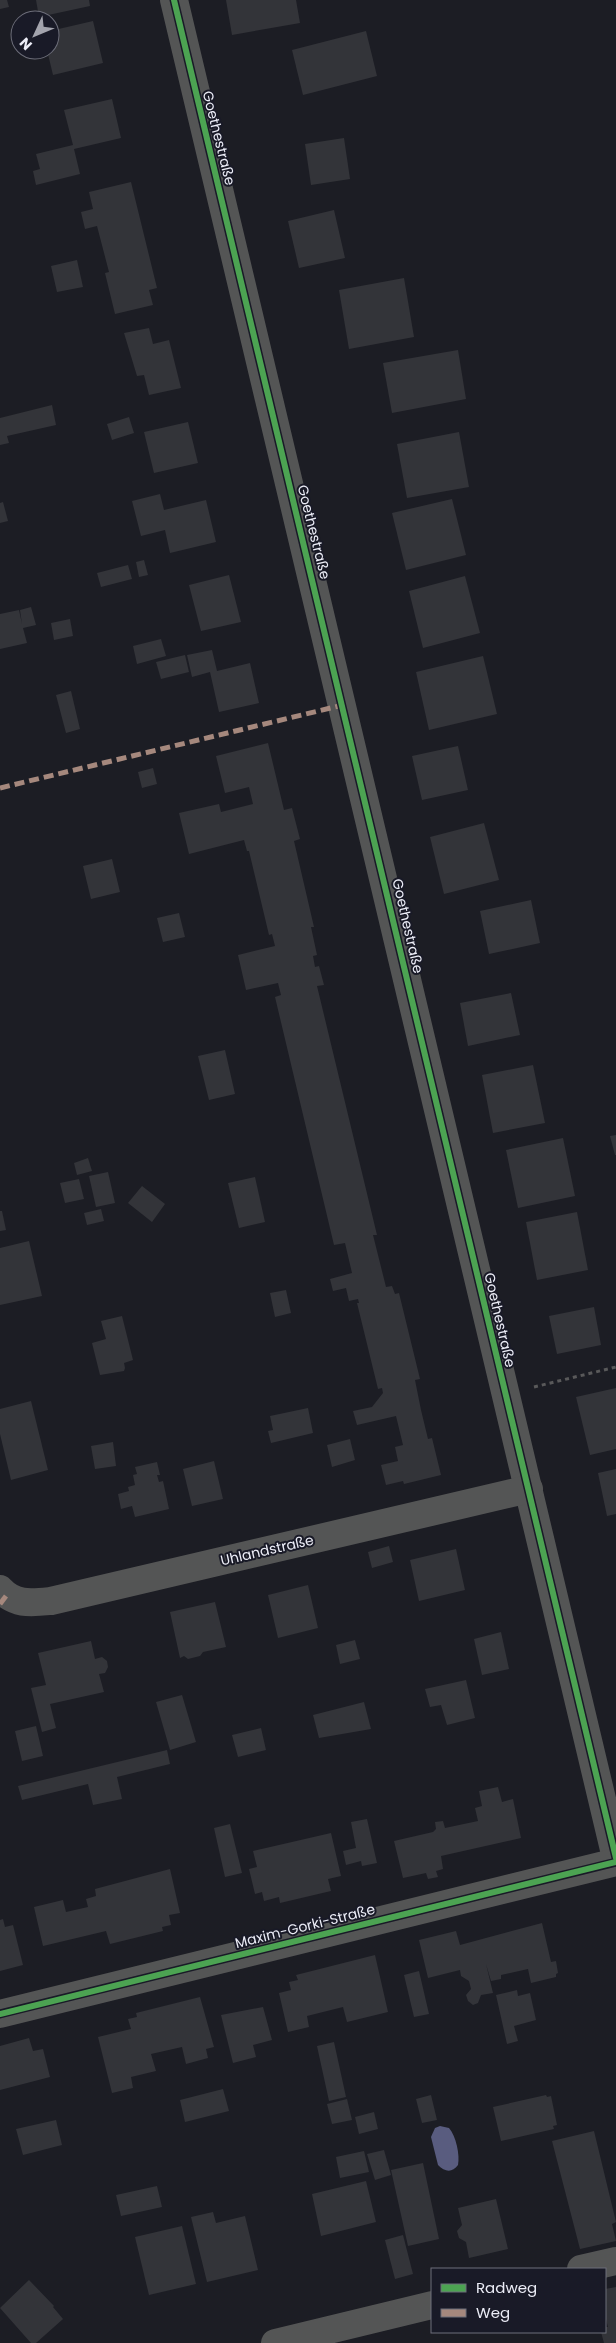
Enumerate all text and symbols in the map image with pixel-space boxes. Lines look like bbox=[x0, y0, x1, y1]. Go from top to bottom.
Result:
north arrow bbox=[10, 10, 60, 60]
text: N bbox=[15, 33, 36, 55]
street label: Goethestraße bbox=[198, 89, 240, 188]
street label: Goethestraße bbox=[293, 483, 335, 582]
street label: Goethestraße bbox=[387, 877, 429, 976]
street label: Goethestraße bbox=[479, 1271, 521, 1370]
street label: Uhlandstraße bbox=[218, 1529, 316, 1570]
street label: Maxim-Gorki-Straße bbox=[233, 1899, 377, 1953]
legend bbox=[431, 2268, 606, 2333]
text: Radweg bbox=[476, 2277, 537, 2298]
text: Weg bbox=[476, 2302, 510, 2323]

